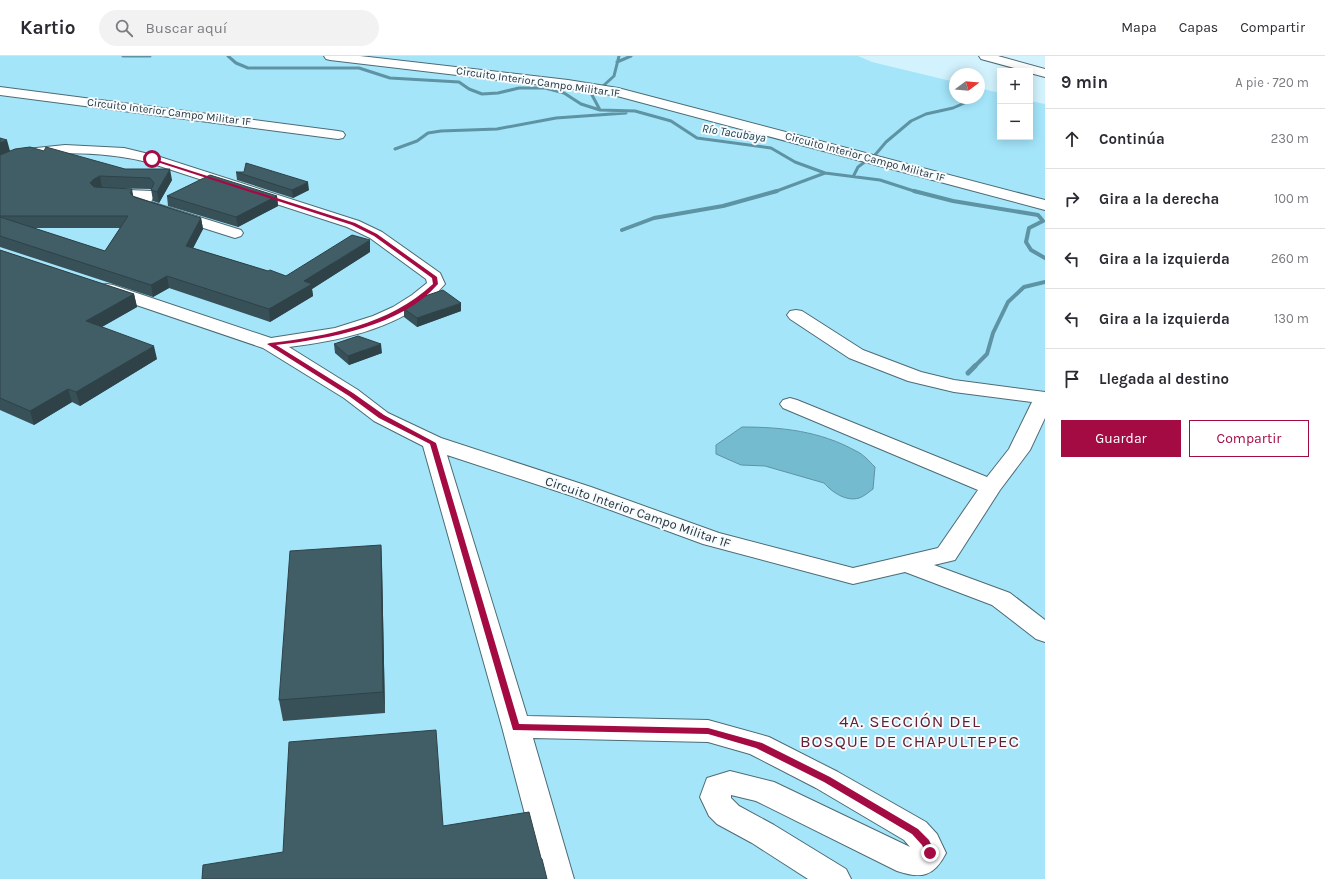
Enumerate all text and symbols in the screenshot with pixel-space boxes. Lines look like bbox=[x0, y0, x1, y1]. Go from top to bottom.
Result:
search box bbox=[99, 10, 379, 46]
text: Kartio bbox=[20, 17, 75, 39]
icon: search bbox=[113, 17, 135, 39]
text: Buscar aquí bbox=[145, 19, 227, 37]
text: Mapa bbox=[1121, 19, 1157, 36]
text: Capas bbox=[1179, 19, 1218, 36]
text: Compartir bbox=[1240, 19, 1305, 36]
street label: Circuito Interior Campo Militar 1F bbox=[455, 64, 621, 100]
north arrow bbox=[949, 68, 985, 104]
map controls bbox=[997, 68, 1033, 140]
button: + bbox=[997, 68, 1033, 104]
text: 9 min bbox=[1061, 72, 1108, 92]
text: A pie · 720 m bbox=[1235, 75, 1309, 90]
street label: Circuito Interior Campo Militar 1F bbox=[86, 95, 252, 129]
button: − bbox=[997, 104, 1033, 140]
water label: Río Tacubaya bbox=[701, 121, 767, 145]
icon: ahead bbox=[1061, 128, 1083, 150]
street label: Circuito Interior Campo Militar 1F bbox=[784, 129, 947, 185]
text: Continúa bbox=[1099, 130, 1165, 148]
text: 230 m bbox=[1271, 131, 1309, 146]
route start bbox=[143, 150, 161, 168]
icon: right bbox=[1061, 188, 1083, 210]
text: Gira a la derecha bbox=[1099, 190, 1219, 208]
text: 100 m bbox=[1274, 191, 1309, 206]
icon: left bbox=[1061, 248, 1083, 270]
text: Gira a la izquierda bbox=[1099, 250, 1230, 268]
text: 260 m bbox=[1271, 251, 1309, 266]
icon: left bbox=[1061, 308, 1083, 330]
text: Gira a la izquierda bbox=[1099, 310, 1230, 328]
text: 130 m bbox=[1274, 311, 1309, 326]
icon: arrive bbox=[1061, 368, 1083, 390]
text: Llegada al destino bbox=[1099, 370, 1229, 388]
button: Guardar bbox=[1061, 420, 1181, 457]
button: Compartir bbox=[1189, 420, 1309, 457]
street label: Circuito Interior Campo Militar 1F bbox=[543, 473, 733, 551]
district label: 4A. SECCIÓN DEL BOSQUE DE CHAPULTEPEC bbox=[800, 711, 1020, 751]
route end bbox=[921, 844, 939, 862]

